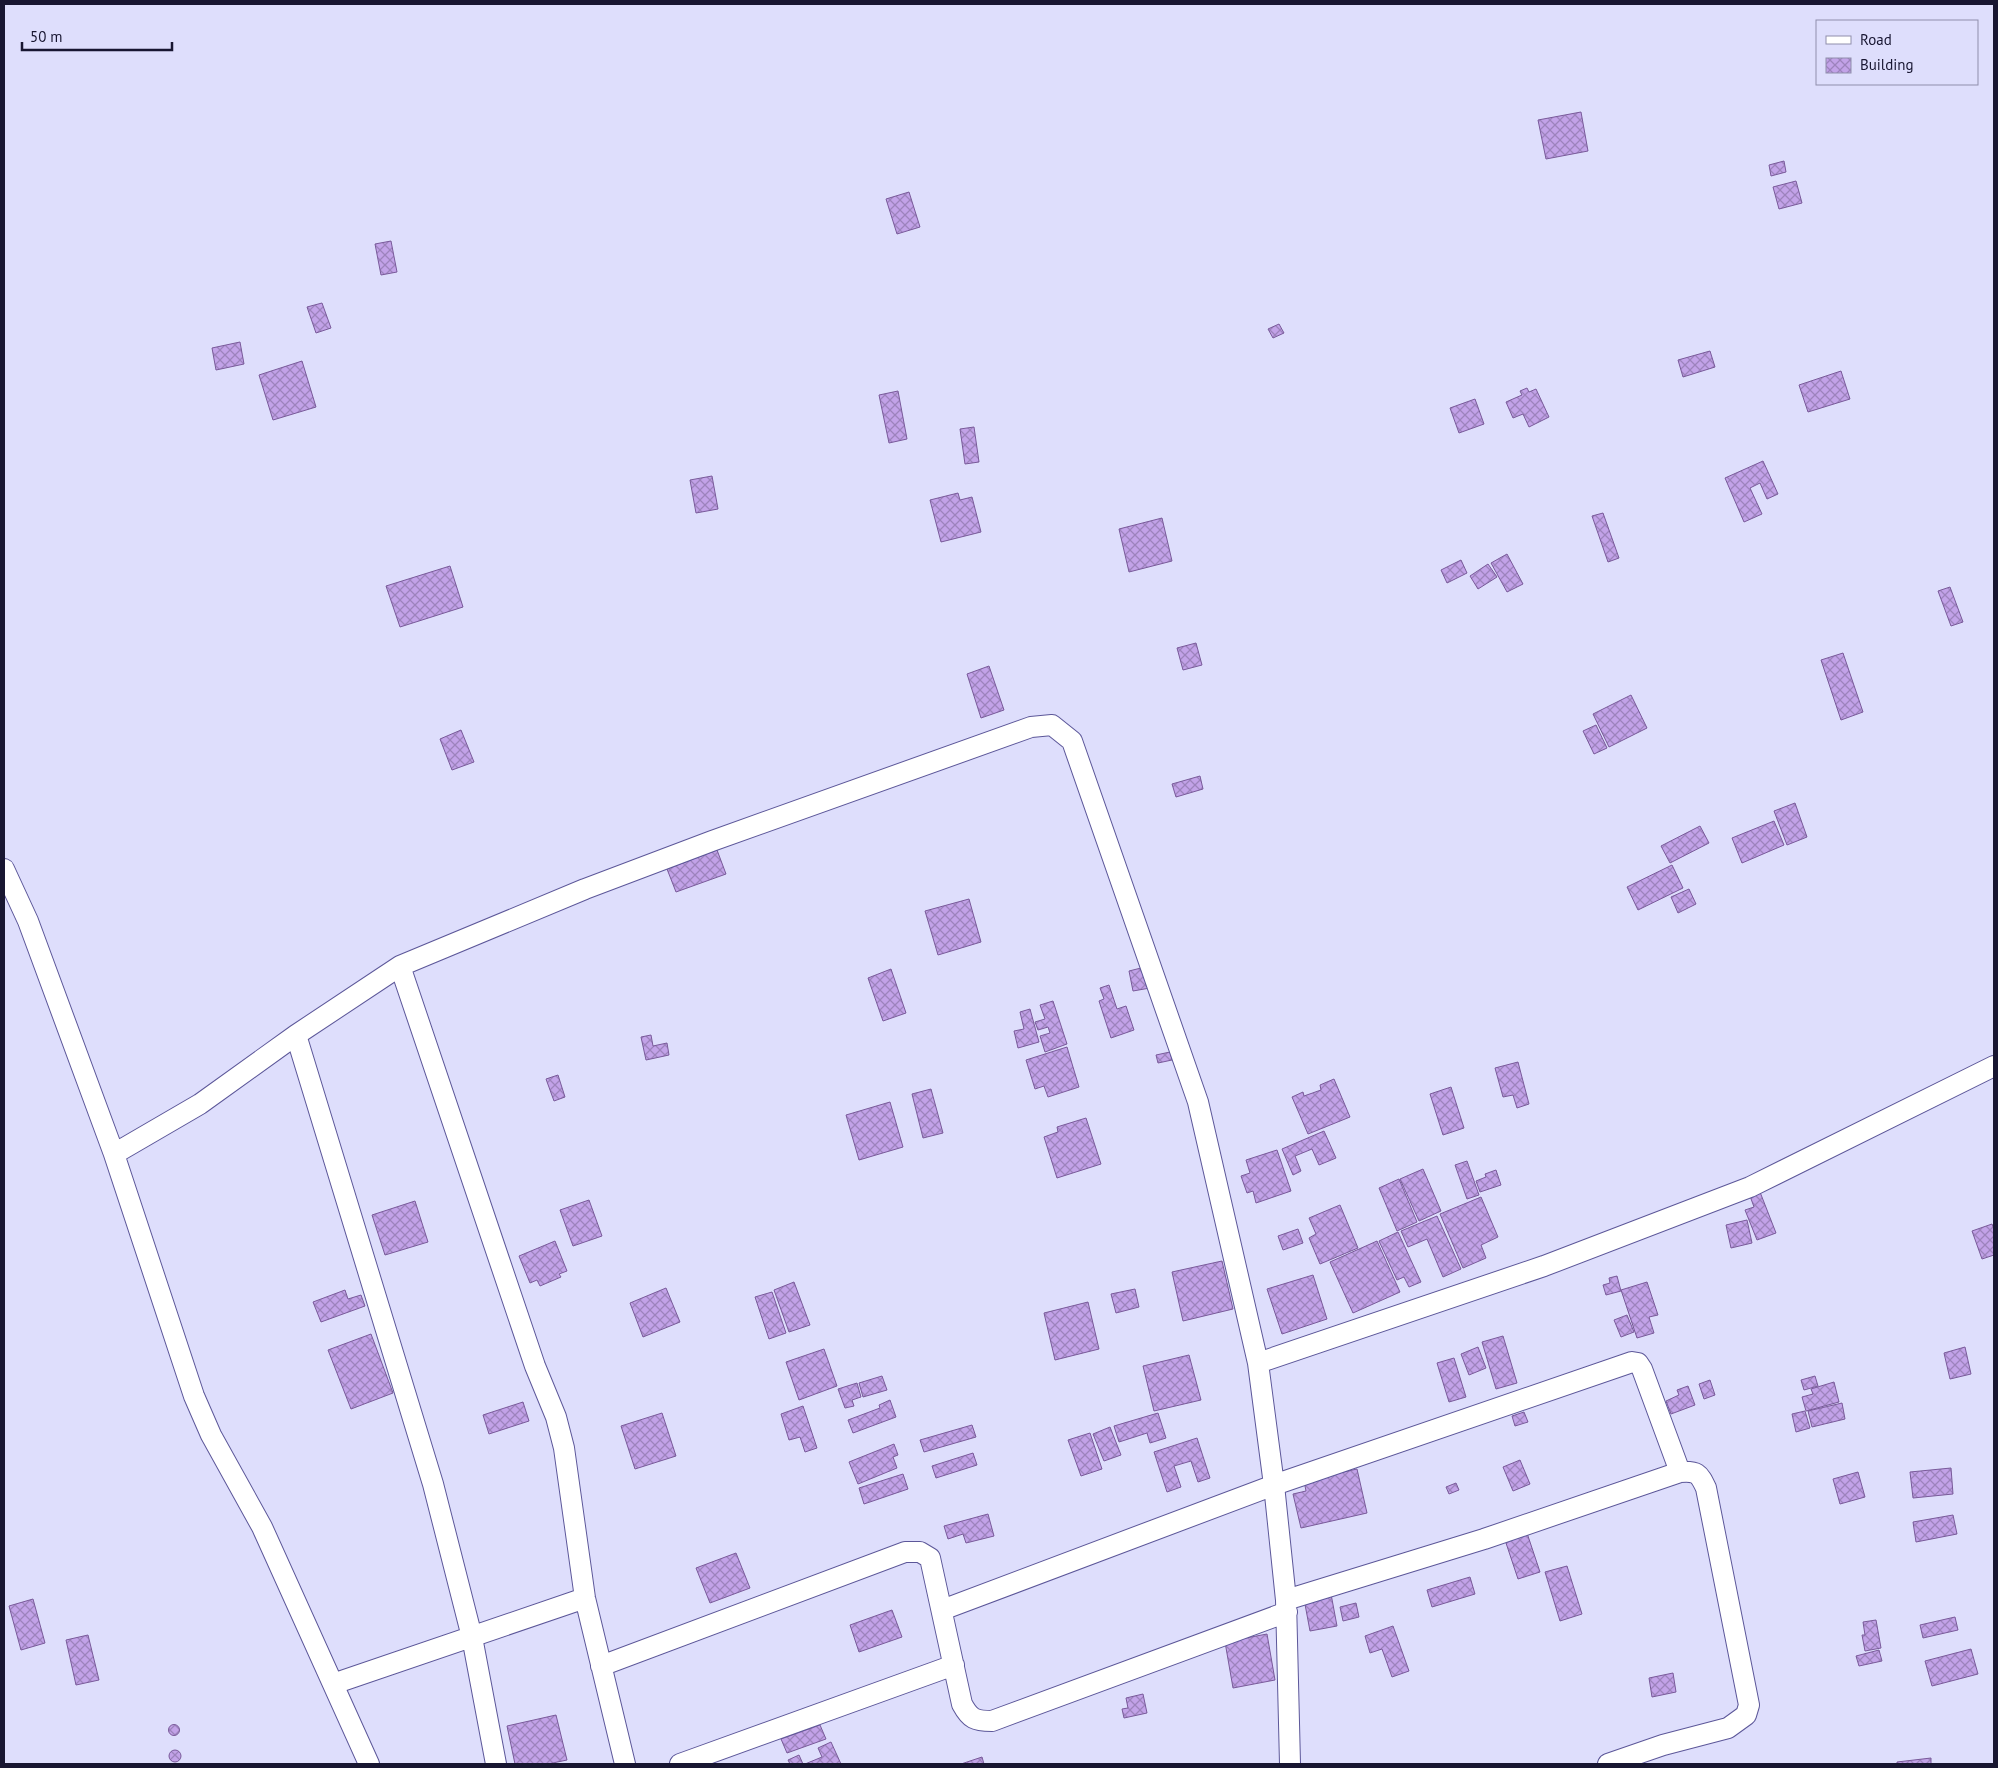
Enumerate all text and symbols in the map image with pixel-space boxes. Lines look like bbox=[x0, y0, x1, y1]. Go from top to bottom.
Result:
scale bar bbox=[22, 20, 172, 52]
legend bbox=[1816, 20, 1978, 85]
text: 50 m bbox=[30, 27, 63, 46]
text: Road bbox=[1860, 30, 1892, 49]
text: Building bbox=[1860, 55, 1914, 74]

